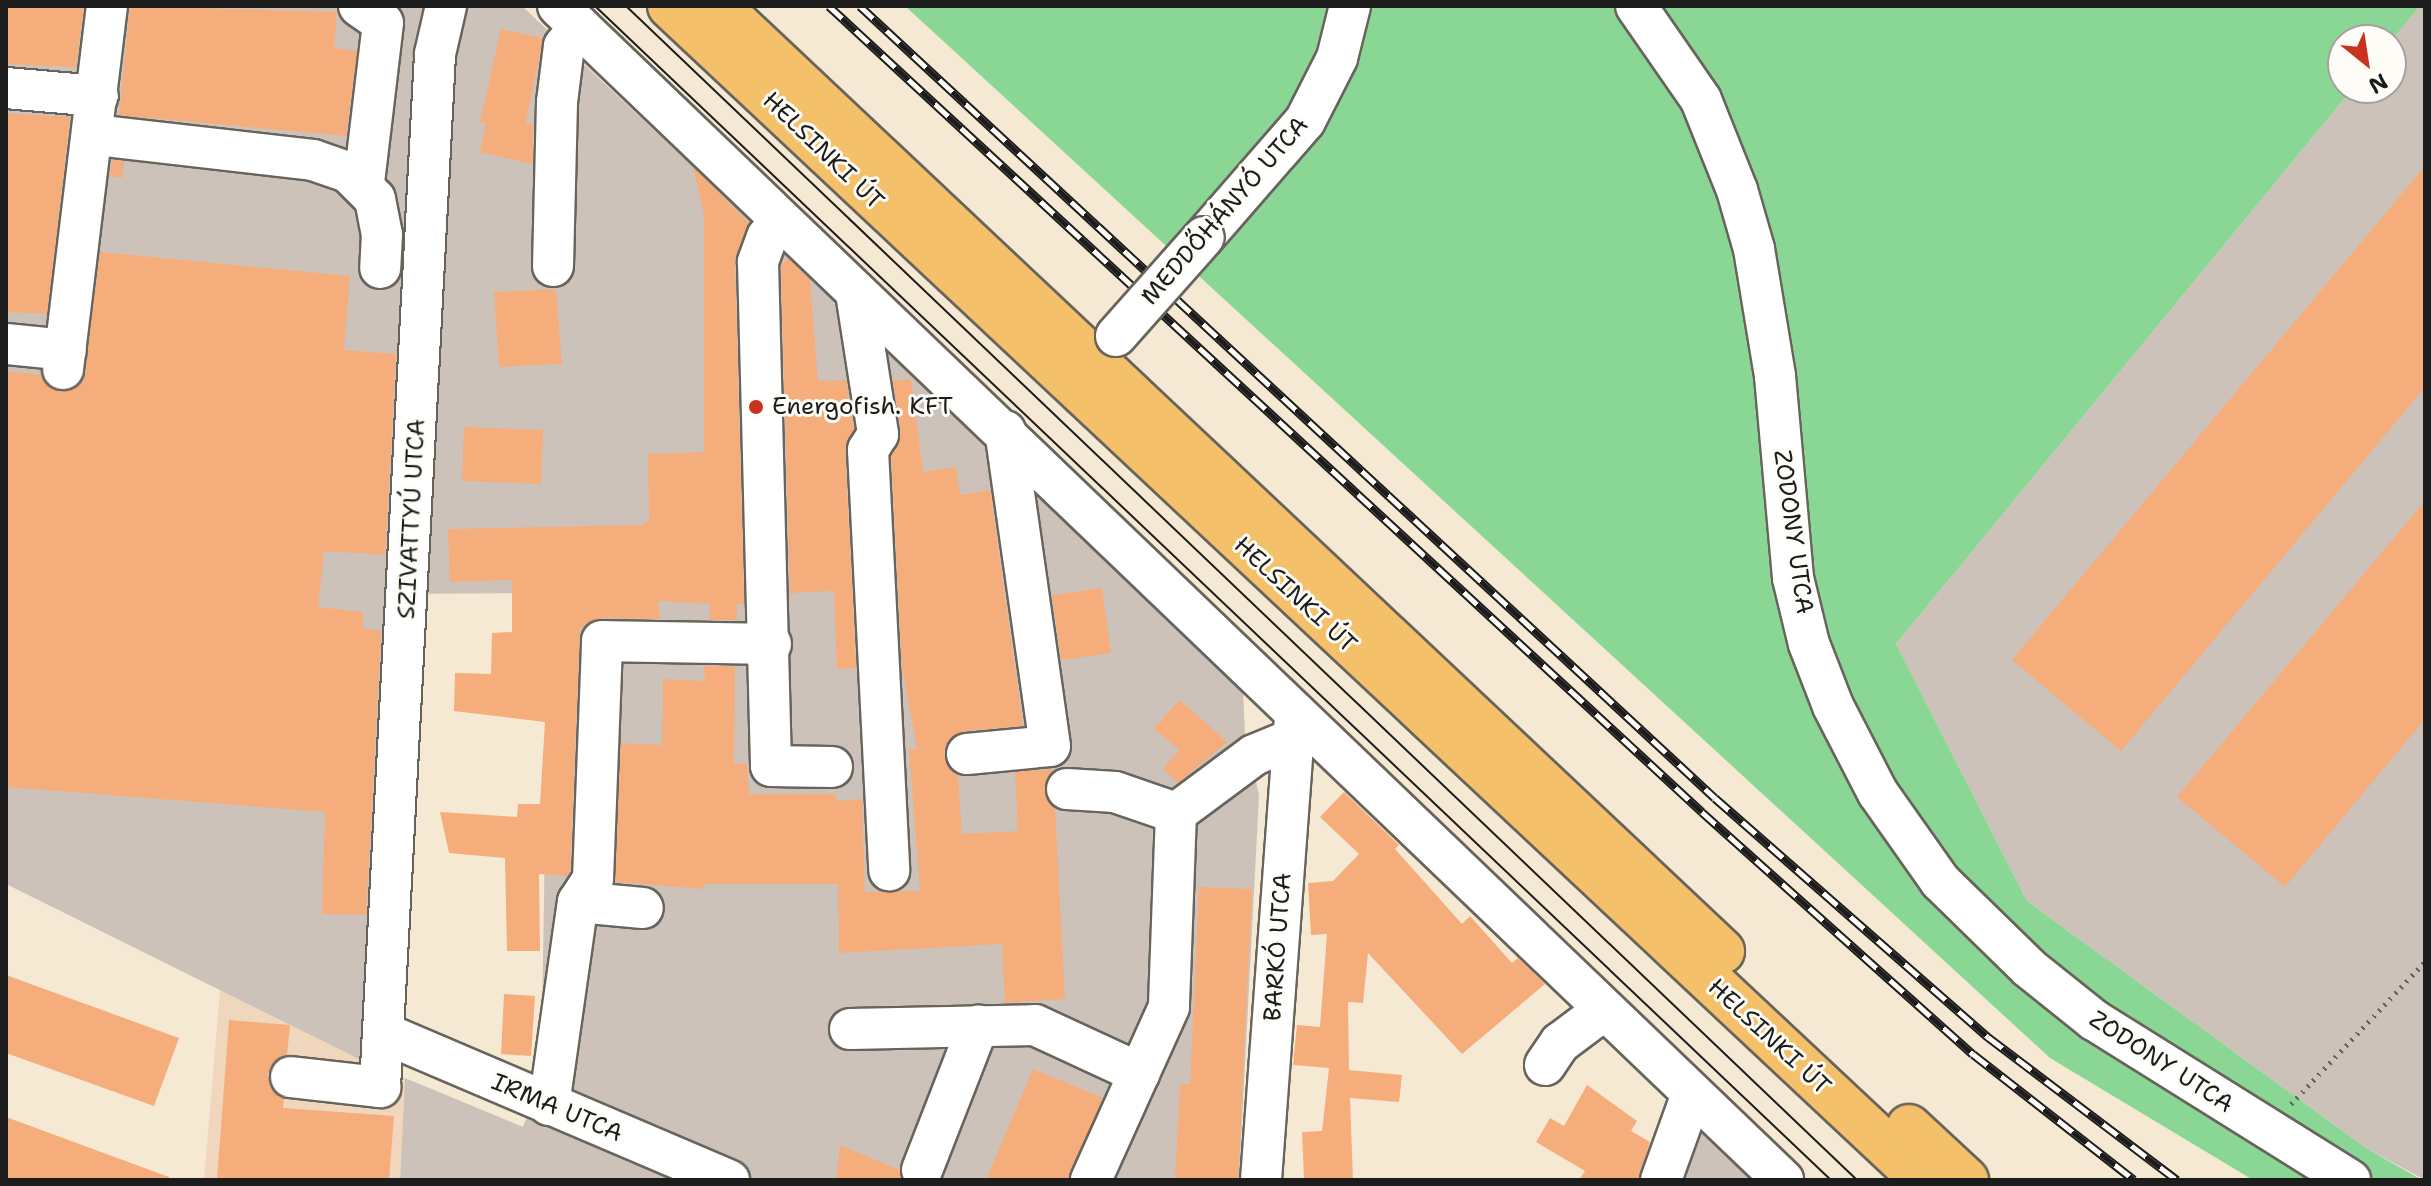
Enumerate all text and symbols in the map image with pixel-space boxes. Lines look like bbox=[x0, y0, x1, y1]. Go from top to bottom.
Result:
north arrow bbox=[2327, 24, 2407, 104]
text: N bbox=[2363, 67, 2393, 100]
street label: HELSINKI ÚT bbox=[757, 86, 889, 216]
street label: MEDDŐHÁNYÓ UTCA bbox=[1135, 111, 1315, 311]
place label: Energofish. KFT bbox=[772, 393, 953, 421]
marker: Energofish. KFT bbox=[747, 398, 765, 416]
street label: SZIVATTYÚ UTCA bbox=[392, 418, 432, 620]
street label: ZODONY UTCA bbox=[1767, 448, 1819, 616]
street label: HELSINKI ÚT bbox=[1228, 531, 1362, 659]
street label: BARKÓ UTCA bbox=[1258, 872, 1298, 1022]
street label: HELSINKI ÚT bbox=[1702, 973, 1836, 1101]
street label: ZODONY UTCA bbox=[2084, 1005, 2238, 1119]
street label: IRMA UTCA bbox=[487, 1068, 627, 1148]

